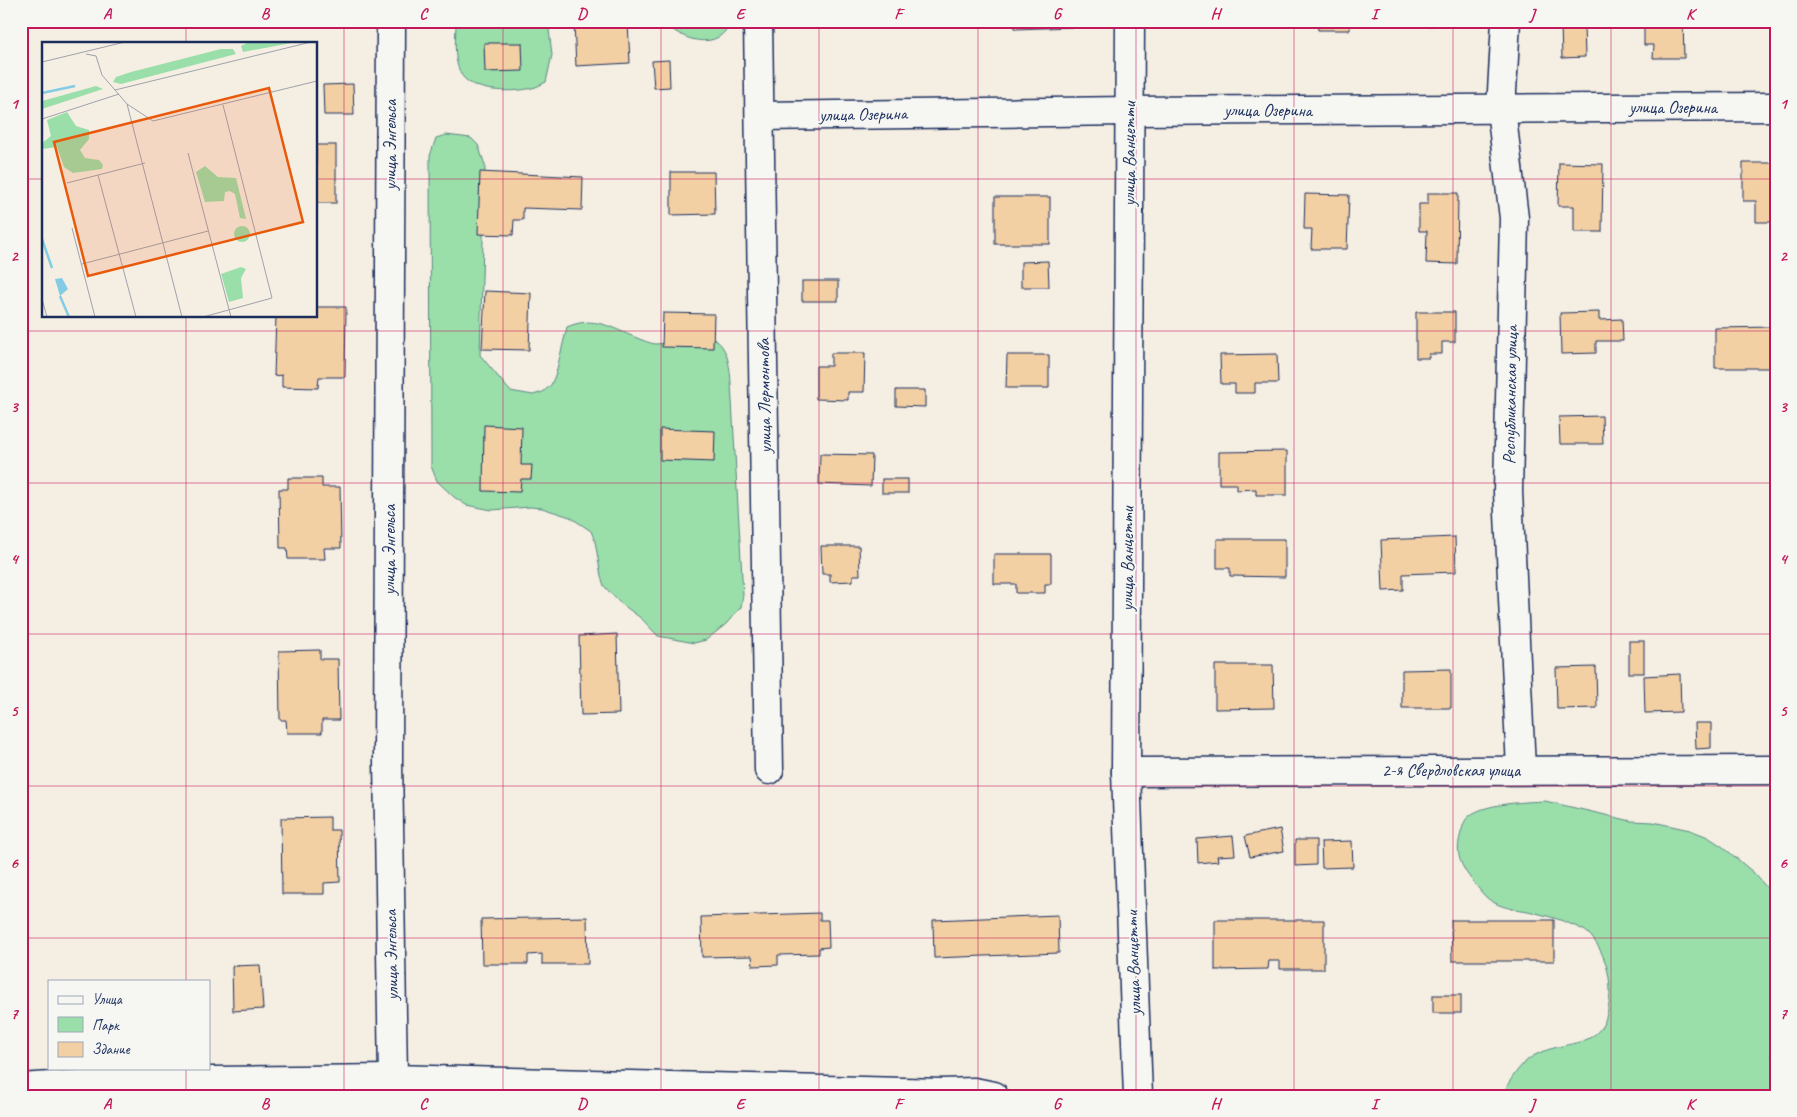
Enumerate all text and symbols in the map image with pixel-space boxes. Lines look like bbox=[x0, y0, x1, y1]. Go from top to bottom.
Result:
text: A bbox=[103, 4, 113, 24]
text: B bbox=[261, 4, 271, 24]
text: C bbox=[419, 4, 429, 24]
text: D bbox=[577, 4, 588, 24]
text: E bbox=[736, 4, 747, 24]
text: F bbox=[894, 4, 905, 24]
text: G bbox=[1053, 4, 1063, 24]
text: H bbox=[1210, 4, 1222, 24]
text: I bbox=[1371, 4, 1381, 24]
text: J bbox=[1528, 4, 1537, 24]
text: K bbox=[1686, 4, 1698, 24]
inset map bbox=[42, 42, 318, 318]
text: 1 bbox=[10, 94, 19, 114]
text: 1 bbox=[1779, 94, 1788, 114]
street label: улица Озерина bbox=[1628, 96, 1719, 118]
street label: улица Энгельса bbox=[379, 98, 401, 191]
street label: улица Озерина bbox=[1223, 99, 1314, 121]
street label: улица Ванцетти bbox=[1118, 100, 1140, 207]
street label: улица Озерина bbox=[818, 102, 909, 126]
text: 2 bbox=[10, 246, 19, 266]
text: 2 bbox=[1779, 246, 1788, 266]
street label: Республиканская улица bbox=[1498, 324, 1522, 465]
street label: улица Лермонтова bbox=[752, 337, 776, 455]
text: 3 bbox=[10, 397, 19, 417]
text: 3 bbox=[1779, 397, 1788, 417]
street label: улица Энгельса bbox=[378, 503, 400, 596]
street label: улица Ванцетти bbox=[1116, 505, 1138, 612]
text: 4 bbox=[10, 549, 19, 569]
text: 4 bbox=[1779, 549, 1788, 569]
text: 5 bbox=[11, 701, 20, 721]
text: 5 bbox=[1780, 701, 1789, 721]
street label: 2-я Свердловская улица bbox=[1382, 759, 1522, 781]
text: 6 bbox=[10, 853, 19, 873]
text: 6 bbox=[1779, 853, 1788, 873]
street label: улица Энгельса bbox=[379, 908, 403, 1001]
street label: улица Ванцетти bbox=[1120, 909, 1146, 1016]
legend bbox=[48, 980, 210, 1070]
text: Улица bbox=[92, 990, 123, 1009]
text: 7 bbox=[10, 1004, 19, 1024]
text: 7 bbox=[1779, 1004, 1788, 1024]
text: Парк bbox=[92, 1016, 120, 1035]
text: Здание bbox=[92, 1040, 131, 1059]
text: A bbox=[103, 1094, 113, 1114]
text: B bbox=[261, 1094, 271, 1114]
text: C bbox=[419, 1094, 429, 1114]
text: D bbox=[577, 1094, 588, 1114]
text: E bbox=[736, 1094, 747, 1114]
text: F bbox=[894, 1094, 905, 1114]
text: G bbox=[1053, 1094, 1063, 1114]
text: H bbox=[1210, 1094, 1222, 1114]
text: I bbox=[1371, 1094, 1381, 1114]
text: J bbox=[1528, 1094, 1537, 1114]
text: K bbox=[1686, 1094, 1698, 1114]

